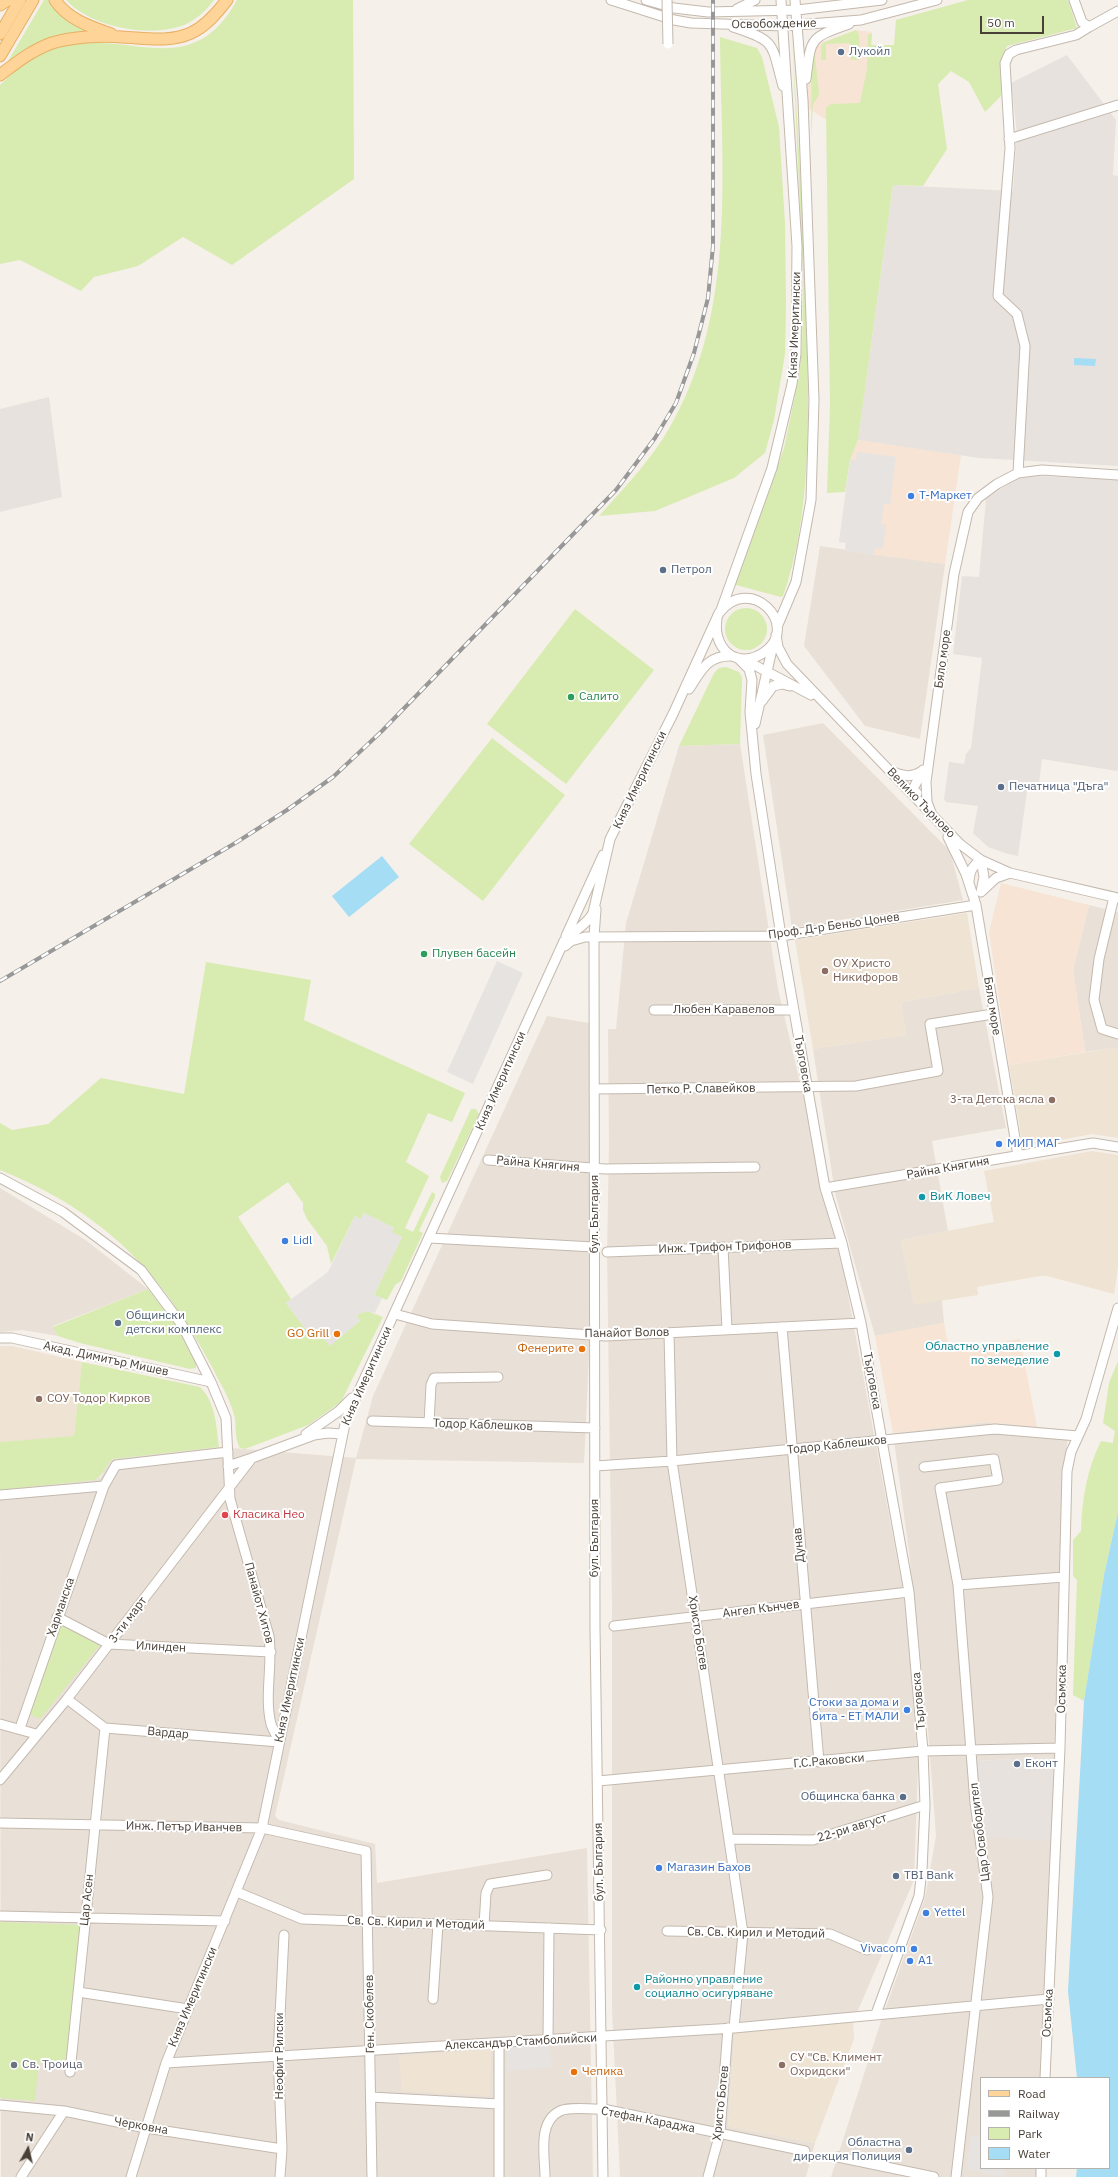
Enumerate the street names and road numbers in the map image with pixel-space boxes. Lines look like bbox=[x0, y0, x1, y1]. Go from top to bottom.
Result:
street label: Освобождение bbox=[731, 16, 817, 32]
street label: Княз Имеритински bbox=[786, 271, 804, 379]
street label: Бяло море bbox=[932, 629, 954, 689]
street label: Княз Имеритински bbox=[610, 729, 670, 831]
street label: Велико Търново bbox=[884, 765, 958, 841]
street label: Проф. Д-р Беньо Цонев bbox=[767, 910, 901, 942]
street label: Бяло море bbox=[980, 976, 1004, 1036]
street label: Любен Каравелов bbox=[673, 1003, 775, 1017]
street label: Княз Имеритински bbox=[473, 1029, 529, 1133]
street label: Търговска bbox=[791, 1034, 815, 1094]
street label: Петко Р. Славейков bbox=[646, 1081, 756, 1097]
street label: Райна Княгиня bbox=[496, 1153, 580, 1175]
street label: Райна Княгиня bbox=[905, 1154, 991, 1182]
street label: бул. България bbox=[588, 1175, 602, 1253]
street label: Инж. Трифон Трифонов bbox=[658, 1237, 792, 1257]
street label: Княз Имеритински bbox=[339, 1324, 395, 1428]
street label: Панайот Волов bbox=[584, 1325, 670, 1341]
street label: Акад. Димитър Мишев bbox=[42, 1339, 170, 1379]
street label: Търговска bbox=[860, 1351, 884, 1411]
street label: Тодор Каблешков bbox=[433, 1416, 533, 1434]
street label: Тодор Каблешков bbox=[786, 1433, 888, 1457]
street label: бул. България bbox=[588, 1499, 602, 1577]
street label: Дунав bbox=[790, 1527, 808, 1563]
street label: Панайот Хитов bbox=[241, 1561, 277, 1645]
street label: Харманска bbox=[44, 1576, 78, 1638]
street label: 3-ти март bbox=[106, 1594, 150, 1646]
street label: Христо Ботев bbox=[685, 1595, 711, 1671]
street label: Ангел Кънчев bbox=[722, 1597, 800, 1621]
street label: Княз Имеритински bbox=[272, 1636, 308, 1744]
street label: Илинден bbox=[136, 1638, 186, 1656]
street label: Осъмска bbox=[1054, 1664, 1070, 1714]
street label: Търговска bbox=[909, 1672, 929, 1730]
street label: Вардар bbox=[147, 1724, 189, 1742]
street label: Г.С.Раковски bbox=[793, 1751, 865, 1771]
street label: Цар Освободител bbox=[967, 1782, 993, 1882]
street label: 22-ри август bbox=[815, 1811, 889, 1845]
street label: Инж. Петър Иванчев bbox=[126, 1819, 242, 1835]
street label: бул. България bbox=[591, 1823, 607, 1901]
street label: Цар Асен bbox=[77, 1873, 97, 1927]
street label: Св. Св. Кирил и Методий bbox=[347, 1913, 485, 1933]
street label: Св. Св. Кирил и Методий bbox=[687, 1925, 825, 1941]
street label: Княз Имеритински bbox=[165, 1945, 221, 2049]
street label: Ген. Скобелев bbox=[362, 1975, 378, 2053]
street label: Осъмска bbox=[1040, 1988, 1056, 2038]
street label: Неофит Рилски bbox=[273, 2012, 287, 2100]
street label: Александър Стамболийски bbox=[444, 2031, 598, 2053]
street label: Христо Ботев bbox=[710, 2065, 732, 2141]
street label: Стефан Караджа bbox=[600, 2104, 696, 2136]
street label: Черковна bbox=[113, 2114, 169, 2138]

